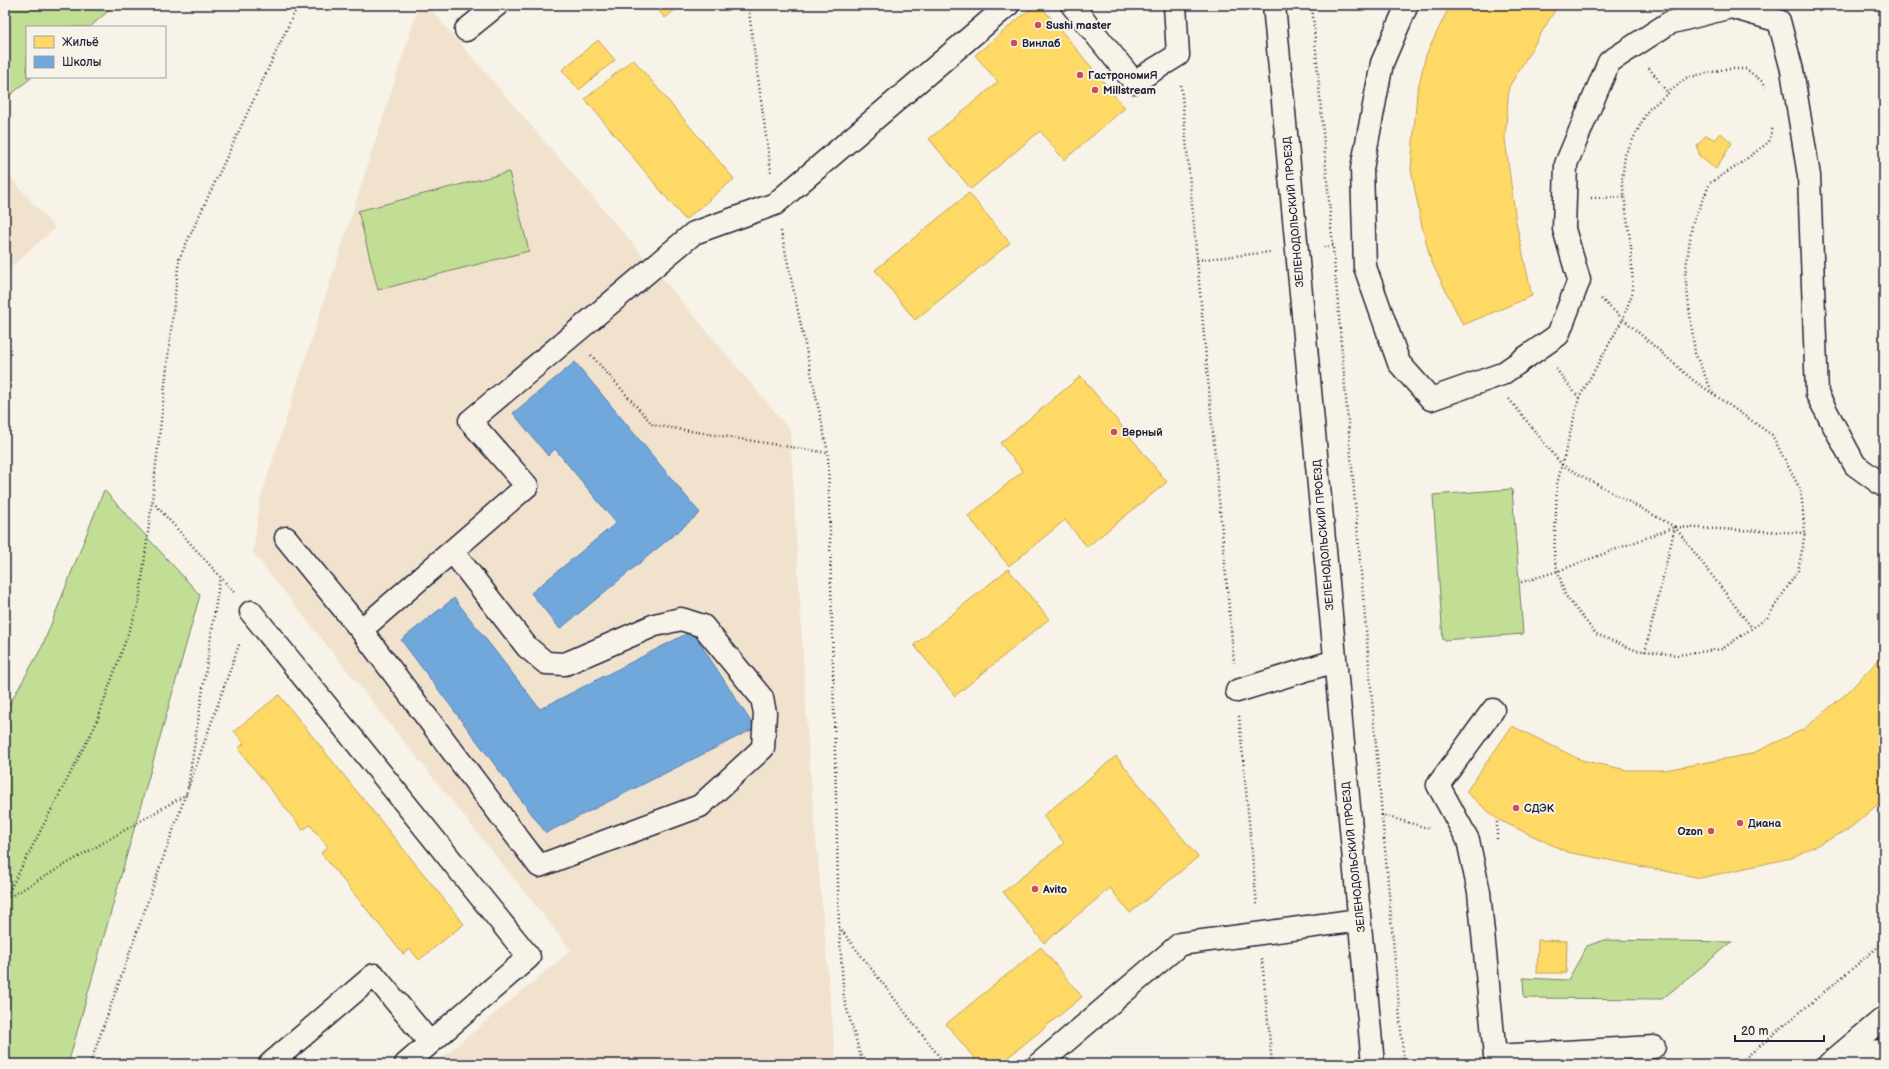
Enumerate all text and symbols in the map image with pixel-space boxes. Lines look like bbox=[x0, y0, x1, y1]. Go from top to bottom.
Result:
place label: Sushi master bbox=[1046, 19, 1112, 32]
marker: Sushi master bbox=[1033, 20, 1043, 30]
legend bbox=[26, 26, 166, 78]
text: Жильё bbox=[62, 35, 99, 50]
place label: Винлаб bbox=[1022, 37, 1061, 50]
marker: Винлаб bbox=[1009, 38, 1019, 48]
text: Школы bbox=[62, 55, 101, 70]
place label: ГастрономиЯ bbox=[1088, 69, 1158, 82]
marker: ГастрономиЯ bbox=[1075, 70, 1085, 80]
place label: Millstream bbox=[1103, 84, 1156, 97]
marker: Millstream bbox=[1090, 85, 1100, 95]
street label: ЗЕЛЕНОДОЛЬСКИЙ ПРОЕЗД bbox=[1280, 136, 1307, 288]
place label: Верный bbox=[1122, 426, 1163, 439]
marker: Верный bbox=[1109, 427, 1119, 437]
street label: ЗЕЛЕНОДОЛЬСКИЙ ПРОЕЗД bbox=[1310, 459, 1337, 611]
street label: ЗЕЛЕНОДОЛЬСКИЙ ПРОЕЗД bbox=[1339, 781, 1368, 933]
place label: СДЭК bbox=[1524, 802, 1555, 815]
marker: СДЭК bbox=[1511, 803, 1521, 813]
place label: Диана bbox=[1748, 817, 1782, 830]
marker: Диана bbox=[1735, 818, 1745, 828]
place label: Ozon bbox=[1677, 825, 1703, 838]
marker: Ozon bbox=[1706, 826, 1716, 836]
place label: Avito bbox=[1042, 883, 1067, 896]
marker: Avito bbox=[1030, 884, 1040, 894]
scale bar bbox=[1735, 1017, 1824, 1043]
text: 20 m bbox=[1741, 1024, 1768, 1039]

